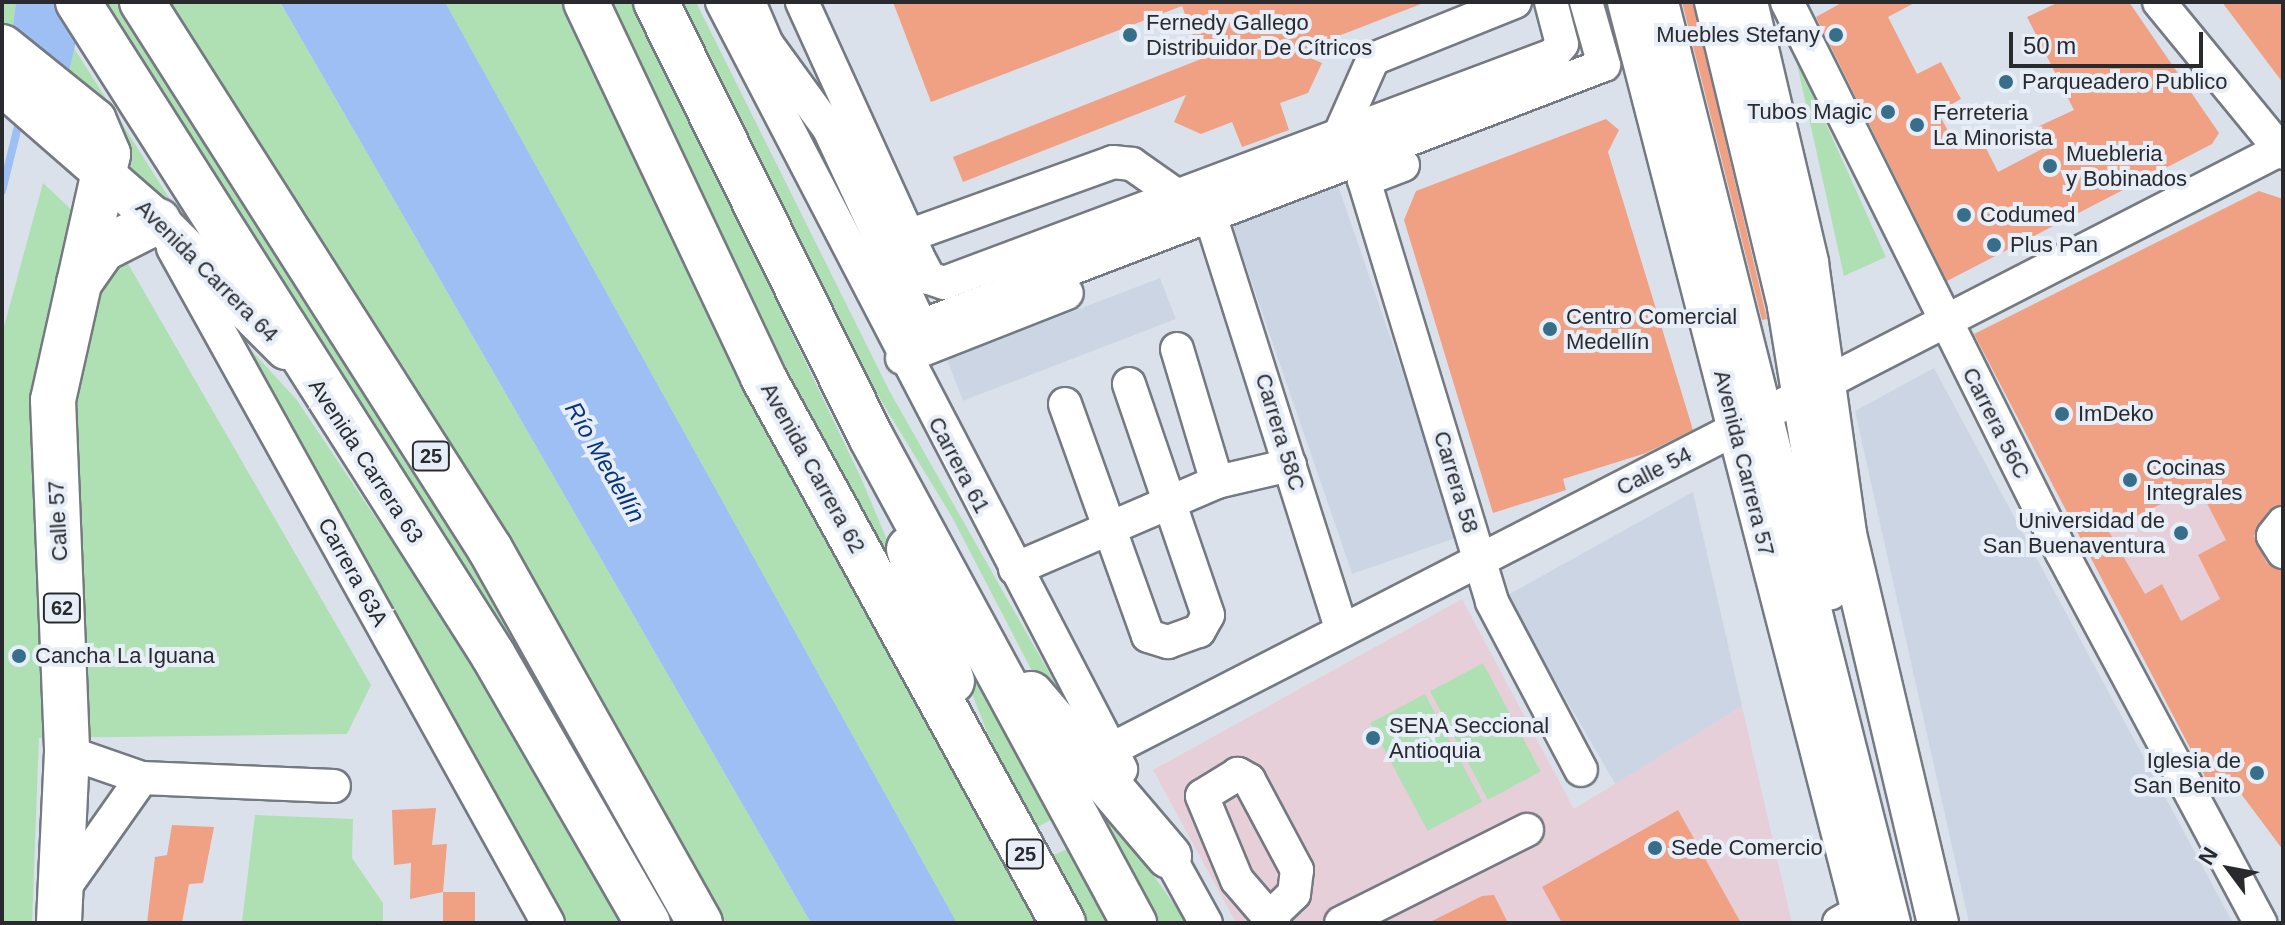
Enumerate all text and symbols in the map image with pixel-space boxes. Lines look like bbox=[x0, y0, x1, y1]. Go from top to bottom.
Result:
place label: Fernedy Gallego Distribuidor De Cítricos bbox=[1146, 9, 1372, 60]
scale bar bbox=[2013, 16, 2207, 66]
place label: Muebles Stefany bbox=[1656, 22, 1820, 48]
marker: Fernedy Gallego Distribuidor De Cítricos bbox=[1121, 26, 1139, 44]
marker: Muebles Stefany bbox=[1827, 26, 1845, 44]
text: 50 m bbox=[2023, 32, 2076, 59]
place label: Parqueadero Publico bbox=[2022, 69, 2227, 95]
marker: Parqueadero Publico bbox=[1997, 73, 2015, 91]
place label: Tubos Magic bbox=[1747, 99, 1872, 125]
place label: Ferreteria La Minorista bbox=[1933, 99, 2053, 150]
marker: Tubos Magic bbox=[1879, 103, 1897, 121]
marker: Ferreteria La Minorista bbox=[1908, 116, 1926, 134]
place label: Muebleria y Bobinados bbox=[2066, 140, 2187, 192]
marker: Muebleria y Bobinados bbox=[2041, 157, 2059, 175]
street label: Avenida Carrera 64 bbox=[130, 194, 284, 348]
place label: Codumed bbox=[1980, 202, 2075, 228]
marker: Codumed bbox=[1955, 206, 1973, 224]
place label: Plus Pan bbox=[2010, 232, 2098, 258]
marker: Plus Pan bbox=[1985, 236, 2003, 254]
place label: Centro Comercial Medellín bbox=[1566, 303, 1737, 354]
marker: Centro Comercial Medellín bbox=[1541, 320, 1559, 338]
street label: Carrera 56C bbox=[1957, 363, 2035, 483]
street label: Avenida Carrera 57 bbox=[1708, 367, 1780, 559]
street label: Carrera 58C bbox=[1250, 370, 1310, 494]
street label: Avenida Carrera 63 bbox=[303, 374, 429, 548]
street label: Avenida Carrera 62 bbox=[755, 378, 871, 558]
water label: Río Medellín bbox=[559, 396, 651, 528]
place label: ImDeko bbox=[2078, 401, 2154, 427]
marker: ImDeko bbox=[2053, 405, 2071, 423]
street label: Carrera 61 bbox=[923, 412, 995, 518]
street label: Carrera 58 bbox=[1428, 428, 1484, 536]
road number: 25 bbox=[411, 440, 451, 472]
street label: Calle 54 bbox=[1612, 441, 1696, 501]
place label: Cocinas Integrales bbox=[2146, 454, 2243, 506]
marker: Cocinas Integrales bbox=[2121, 471, 2139, 489]
street label: Calle 57 bbox=[43, 480, 73, 562]
place label: Universidad de San Buenaventura bbox=[1983, 507, 2165, 558]
street label: Carrera 63A bbox=[312, 513, 394, 631]
marker: Universidad de San Buenaventura bbox=[2172, 524, 2190, 542]
road number: 62 bbox=[42, 592, 82, 624]
place label: Cancha La Iguana bbox=[35, 643, 215, 669]
marker: Cancha La Iguana bbox=[10, 647, 28, 665]
place label: SENA Seccional Antioquia bbox=[1389, 712, 1550, 764]
marker: SENA Seccional Antioquia bbox=[1364, 729, 1382, 747]
place label: Iglesia de San Benito bbox=[2133, 747, 2241, 798]
marker: Iglesia de San Benito bbox=[2248, 764, 2266, 782]
north arrow bbox=[2189, 829, 2269, 909]
place label: Sede Comercio bbox=[1671, 835, 1823, 861]
road number: 25 bbox=[1005, 838, 1045, 870]
marker: Sede Comercio bbox=[1646, 839, 1664, 857]
text: N bbox=[2193, 843, 2223, 869]

